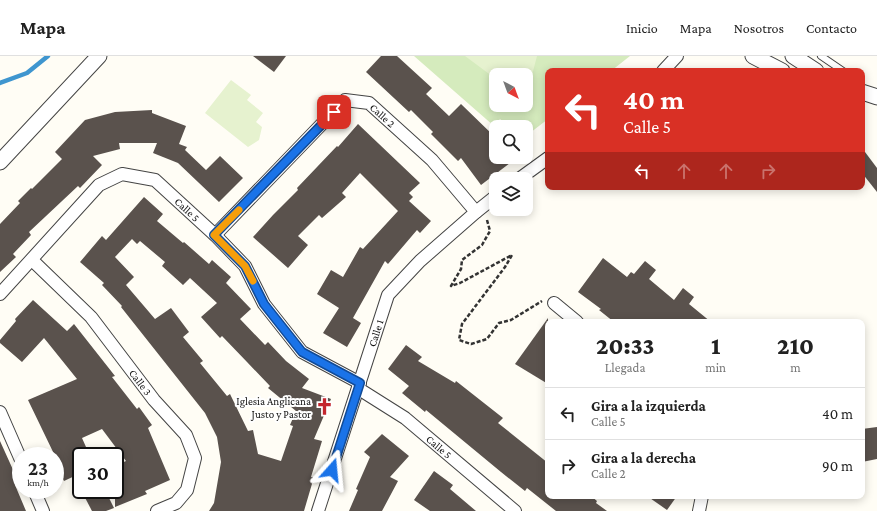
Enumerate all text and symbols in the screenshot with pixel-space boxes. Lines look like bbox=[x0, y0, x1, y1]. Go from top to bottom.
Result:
text: Mapa bbox=[20, 17, 66, 38]
text: Inicio bbox=[626, 20, 658, 36]
text: Mapa bbox=[680, 20, 712, 36]
text: Nosotros bbox=[734, 20, 784, 36]
text: Contacto bbox=[806, 20, 857, 36]
north arrow bbox=[489, 68, 533, 112]
map controls bbox=[489, 68, 533, 216]
icon: left bbox=[557, 84, 609, 136]
text: 40 m bbox=[623, 84, 684, 115]
pin bbox=[317, 95, 351, 129]
icon: arrive bbox=[323, 101, 345, 123]
street label: Calle 2 bbox=[368, 101, 398, 130]
text: Calle 5 bbox=[623, 117, 671, 137]
button: search bbox=[489, 120, 533, 164]
icon: left bbox=[631, 160, 653, 182]
icon: ahead bbox=[673, 160, 695, 182]
icon: ahead bbox=[715, 160, 737, 182]
icon: right bbox=[757, 160, 779, 182]
button: layers bbox=[489, 172, 533, 216]
street label: Calle 5 bbox=[172, 195, 202, 224]
street label: Calle 1 bbox=[366, 318, 386, 348]
text: 20:33 bbox=[596, 332, 654, 359]
text: 1 bbox=[711, 332, 720, 359]
text: 210 bbox=[777, 332, 814, 359]
text: Llegada bbox=[605, 360, 645, 375]
text: min bbox=[705, 360, 726, 375]
text: m bbox=[790, 360, 801, 375]
street label: Calle 3 bbox=[127, 367, 154, 398]
place label: Iglesia Anglicana Justo y Pastor bbox=[236, 395, 311, 421]
church icon: Iglesia Anglicana Justo y Pastor bbox=[314, 397, 334, 417]
text: Gira a la izquierda bbox=[591, 398, 706, 414]
icon: left bbox=[557, 403, 579, 425]
text: 40 m bbox=[822, 406, 853, 422]
text: Calle 5 bbox=[591, 414, 626, 429]
street label: Calle 5 bbox=[424, 433, 454, 461]
speed limit sign: 30 bbox=[72, 447, 124, 499]
position arrow bbox=[311, 449, 353, 491]
text: Gira a la derecha bbox=[591, 450, 696, 466]
icon: right bbox=[557, 455, 579, 477]
text: 23 bbox=[28, 457, 48, 479]
text: 90 m bbox=[822, 458, 853, 474]
text: Calle 2 bbox=[591, 466, 626, 481]
text: km/h bbox=[27, 477, 49, 488]

